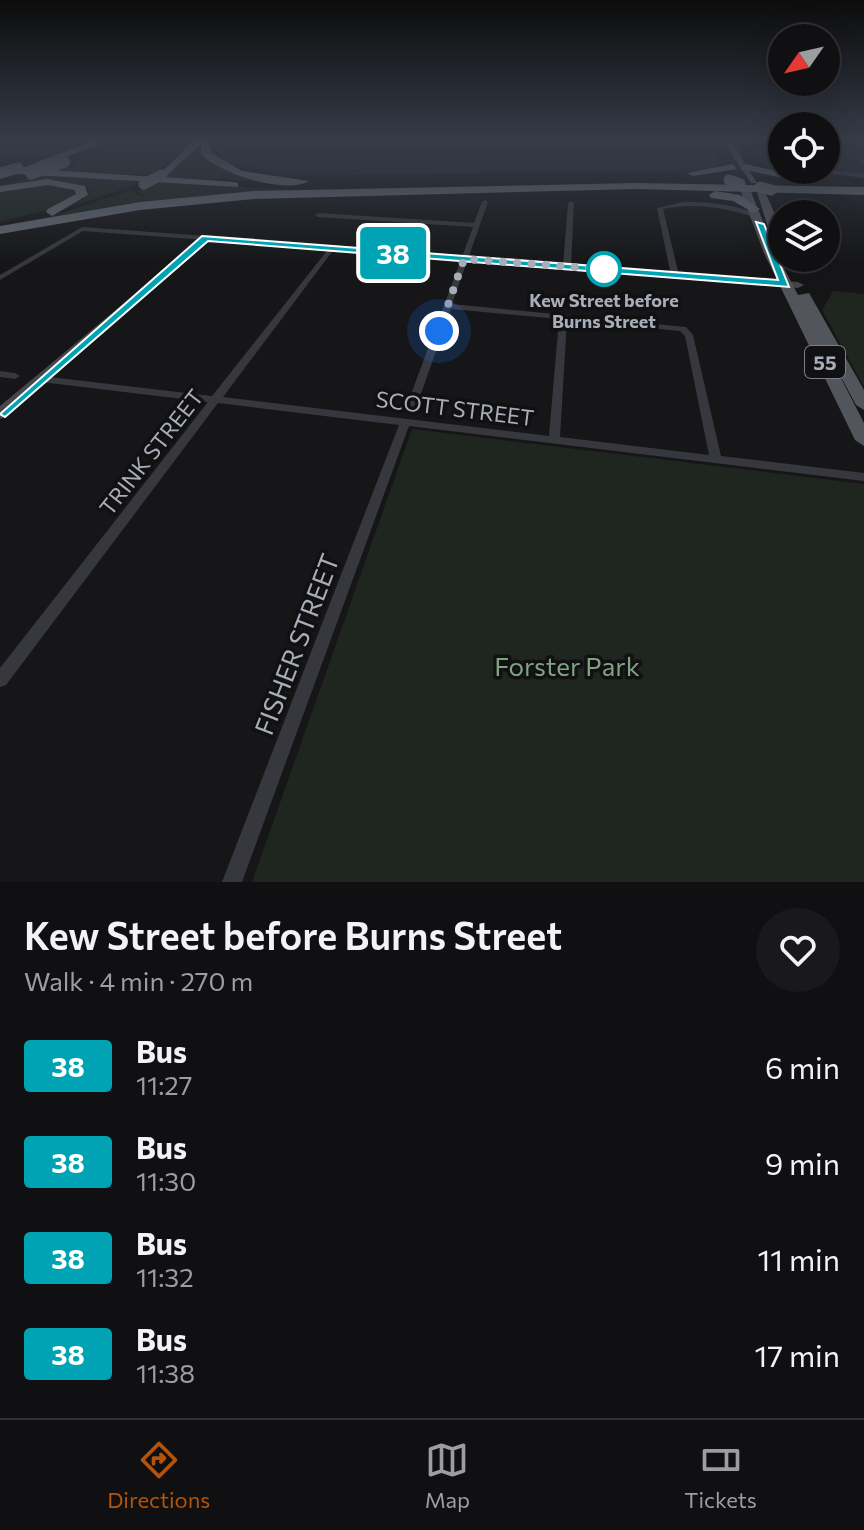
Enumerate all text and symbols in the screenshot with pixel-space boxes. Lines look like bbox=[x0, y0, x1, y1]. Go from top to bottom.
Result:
north arrow bbox=[768, 24, 840, 96]
map controls bbox=[768, 24, 840, 272]
button: locate bbox=[768, 112, 840, 184]
button: layers bbox=[768, 200, 840, 272]
line badge: 38 bbox=[357, 227, 429, 279]
text: 38 bbox=[376, 236, 410, 270]
marker: Kew Street before Burns Street bbox=[587, 252, 621, 286]
place label: Kew Street before Burns Street bbox=[529, 289, 679, 332]
your location bbox=[419, 311, 459, 351]
road number: 55 bbox=[805, 346, 845, 378]
street label: TRINK STREET bbox=[93, 384, 209, 520]
street label: SCOTT STREET bbox=[374, 385, 536, 431]
street label: FISHER STREET bbox=[247, 549, 345, 739]
park label: Forster Park bbox=[494, 650, 640, 681]
button: heart bbox=[756, 908, 840, 992]
text: Kew Street before Burns Street bbox=[24, 911, 562, 958]
text: Walk · 4 min · 270 m bbox=[24, 965, 253, 996]
text: Bus bbox=[136, 1032, 187, 1069]
text: 6 min bbox=[765, 1048, 840, 1085]
text: 38 bbox=[51, 1049, 85, 1083]
text: 11:27 bbox=[136, 1069, 192, 1100]
text: Bus bbox=[136, 1128, 187, 1165]
text: 9 min bbox=[765, 1144, 840, 1181]
text: 38 bbox=[51, 1145, 85, 1179]
text: 11:30 bbox=[136, 1165, 196, 1196]
text: Bus bbox=[136, 1224, 187, 1261]
text: 11 min bbox=[758, 1240, 840, 1277]
text: 38 bbox=[51, 1241, 85, 1275]
text: 11:32 bbox=[136, 1261, 194, 1292]
text: Bus bbox=[136, 1320, 187, 1357]
text: 17 min bbox=[755, 1336, 840, 1373]
text: 38 bbox=[51, 1337, 85, 1371]
text: 11:38 bbox=[136, 1357, 195, 1388]
tab: Directions bbox=[107, 1438, 210, 1513]
tab: Map bbox=[425, 1438, 470, 1513]
tab: Tickets bbox=[684, 1438, 757, 1513]

